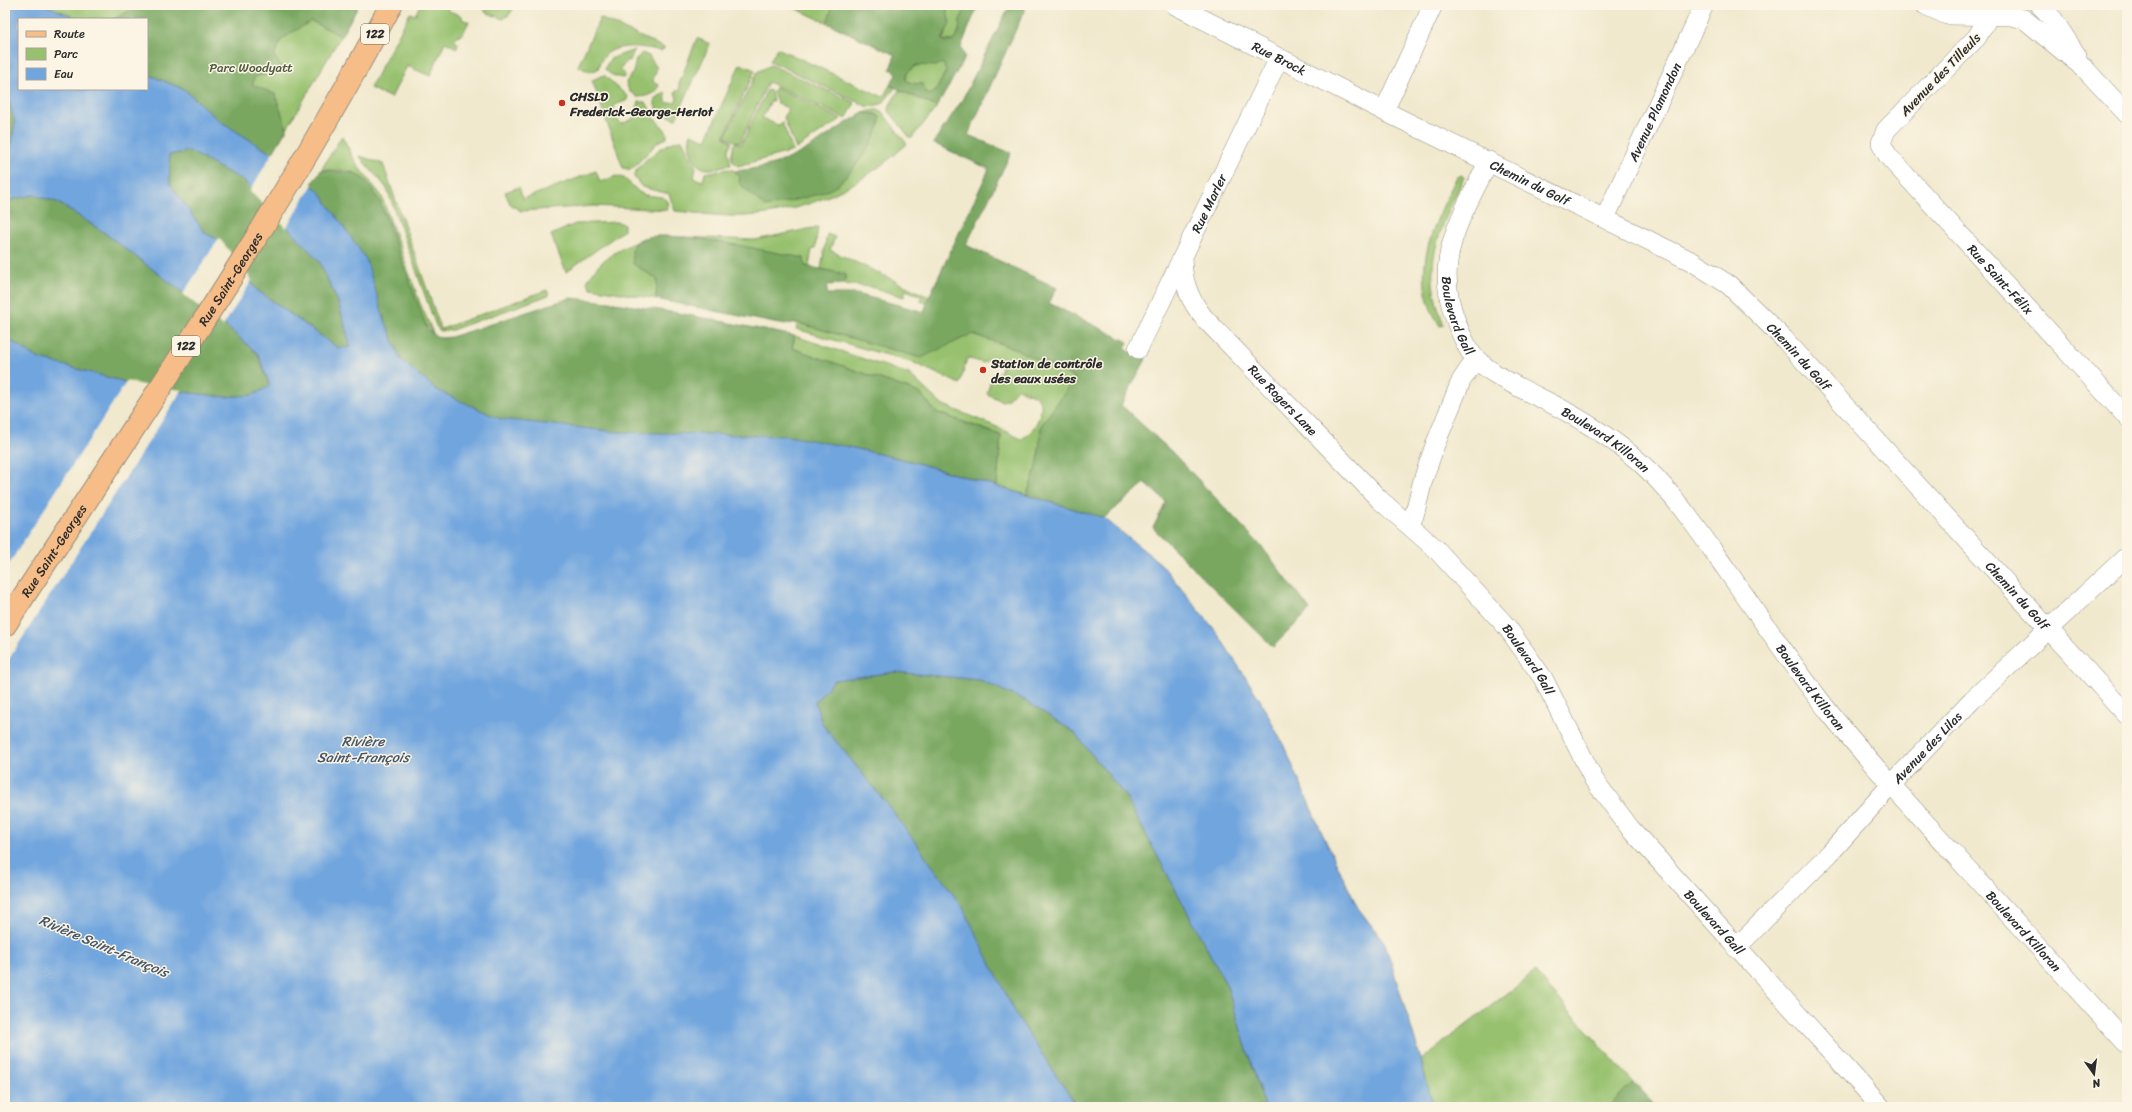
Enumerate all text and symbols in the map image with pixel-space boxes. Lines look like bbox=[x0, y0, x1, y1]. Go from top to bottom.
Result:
legend bbox=[18, 18, 148, 90]
text: Route bbox=[54, 23, 85, 45]
road number: 122 bbox=[361, 24, 389, 44]
street label: Avenue des Tilleuls bbox=[1894, 27, 1986, 122]
street label: Rue Brock bbox=[1248, 35, 1310, 82]
text: Parc bbox=[54, 43, 78, 65]
park label: Parc Woodyatt bbox=[209, 56, 293, 79]
street label: Avenue Plamondon bbox=[1621, 59, 1688, 166]
text: Eau bbox=[54, 63, 74, 85]
place label: CHSLD Frederick-George-Heriot bbox=[569, 85, 714, 123]
marker: CHSLD Frederick-George-Heriot bbox=[557, 98, 567, 108]
street label: Chemin du Golf bbox=[1486, 153, 1575, 213]
street label: Rue Marler bbox=[1185, 169, 1234, 237]
street label: Rue Saint-Georges bbox=[192, 227, 269, 331]
street label: Rue Saint-Félix bbox=[1962, 239, 2039, 321]
street label: Boulevard Gall bbox=[1435, 276, 1481, 361]
street label: Chemin du Golf bbox=[1761, 317, 1838, 397]
road number: 122 bbox=[172, 336, 200, 356]
place label: Station de contrôle des eaux usées bbox=[990, 352, 1103, 390]
street label: Rue Rogers Lane bbox=[1242, 359, 1323, 441]
marker: Station de contrôle des eaux usées bbox=[978, 365, 988, 375]
street label: Boulevard Killoran bbox=[1557, 400, 1655, 478]
street label: Rue Saint-Georges bbox=[15, 499, 93, 602]
street label: Chemin du Golf bbox=[1980, 556, 2056, 637]
street label: Boulevard Gall bbox=[1496, 619, 1561, 699]
street label: Boulevard Killoran bbox=[1770, 639, 1851, 736]
street label: Avenue des Lilas bbox=[1886, 706, 1968, 790]
water label: Rivière Saint-François bbox=[317, 729, 411, 770]
street label: Boulevard Gall bbox=[1678, 884, 1750, 961]
street label: Boulevard Killoran bbox=[1980, 885, 2067, 977]
water label: Rivière Saint-François bbox=[35, 908, 175, 986]
north arrow bbox=[2074, 1054, 2114, 1094]
text: N bbox=[2090, 1073, 2103, 1093]

